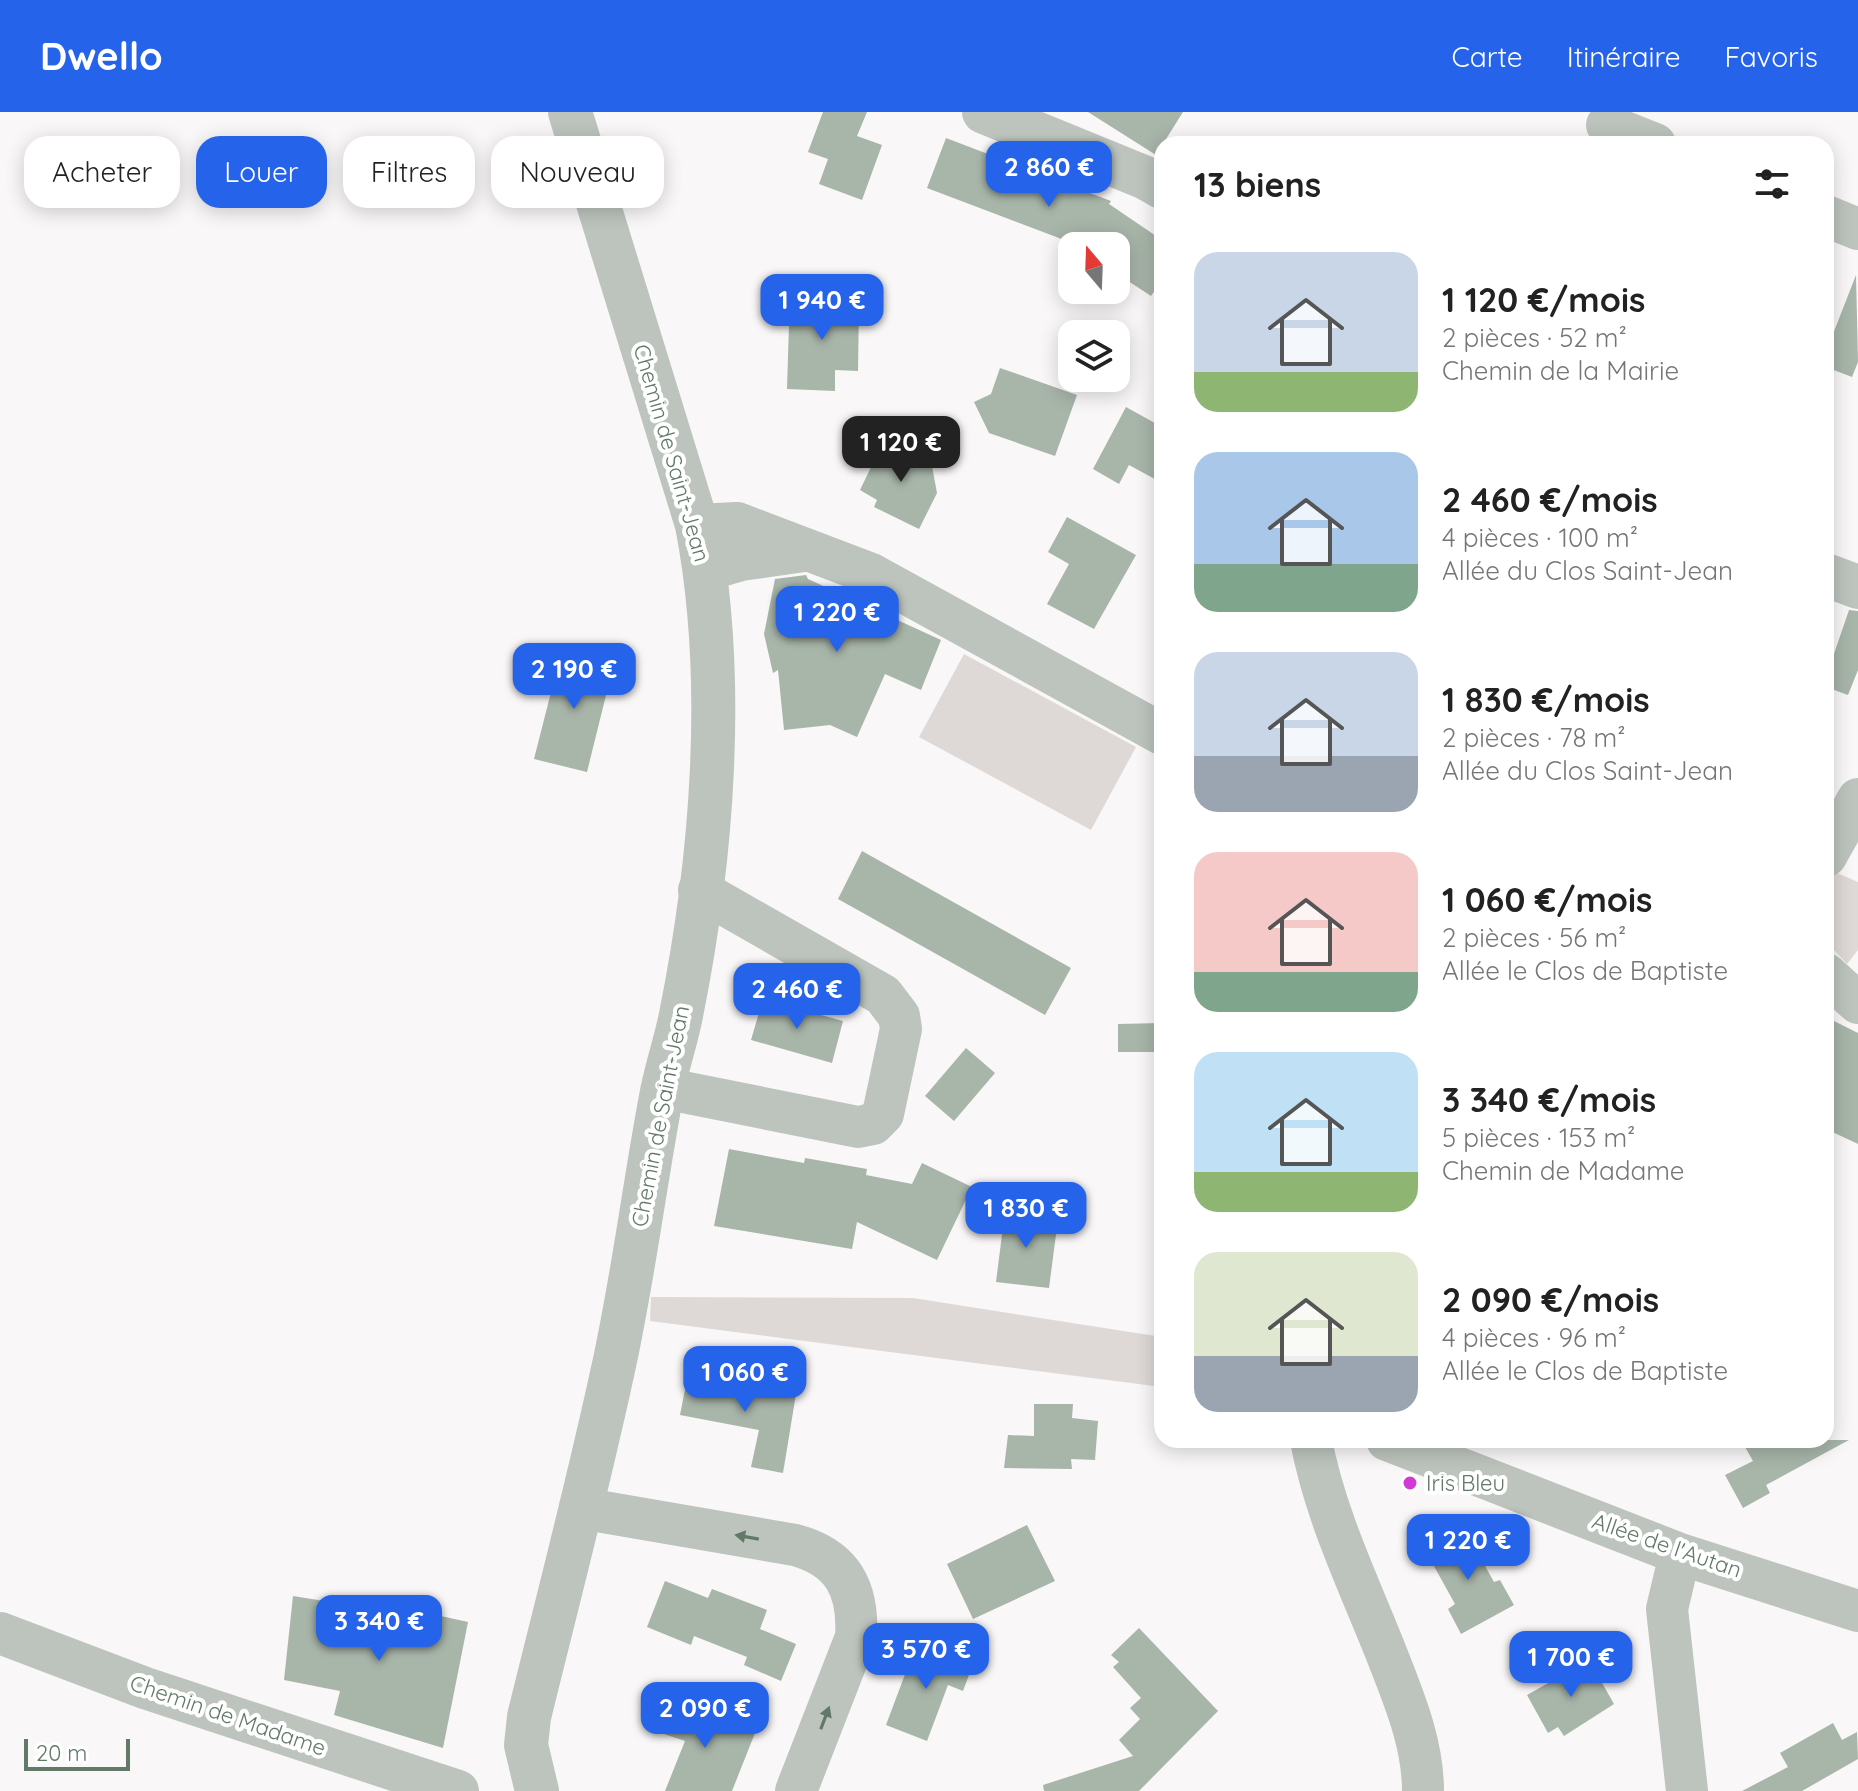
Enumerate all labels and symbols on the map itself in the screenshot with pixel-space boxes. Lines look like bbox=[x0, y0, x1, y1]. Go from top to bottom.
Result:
pin: 2 860 € bbox=[975, 141, 1123, 209]
north arrow bbox=[1058, 232, 1130, 304]
pin: 1 940 € bbox=[748, 274, 896, 342]
street label: Chemin de Saint-Jean bbox=[628, 341, 716, 565]
pin: 1 120 € bbox=[827, 416, 975, 484]
pin: 1 220 € bbox=[763, 586, 911, 654]
pin: 2 190 € bbox=[500, 643, 648, 711]
pin: 2 460 € bbox=[723, 963, 871, 1031]
street label: Chemin de Saint-Jean bbox=[625, 1003, 695, 1229]
pin: 1 830 € bbox=[952, 1182, 1100, 1250]
pin: 1 060 € bbox=[671, 1346, 819, 1414]
place label: Iris Bleu bbox=[1426, 1469, 1505, 1497]
marker: Iris Bleu bbox=[1401, 1474, 1419, 1492]
street label: Allée de l'Autan bbox=[1589, 1506, 1745, 1584]
pin: 1 220 € bbox=[1394, 1514, 1542, 1582]
one-way arrow bbox=[734, 1530, 759, 1543]
pin: 3 340 € bbox=[305, 1595, 453, 1663]
pin: 3 570 € bbox=[852, 1623, 1000, 1691]
pin: 1 700 € bbox=[1497, 1631, 1645, 1699]
street label: Chemin de Madame bbox=[126, 1668, 330, 1762]
pin: 2 090 € bbox=[631, 1682, 779, 1750]
one-way arrow bbox=[818, 1706, 831, 1730]
scale bar bbox=[24, 1735, 130, 1771]

